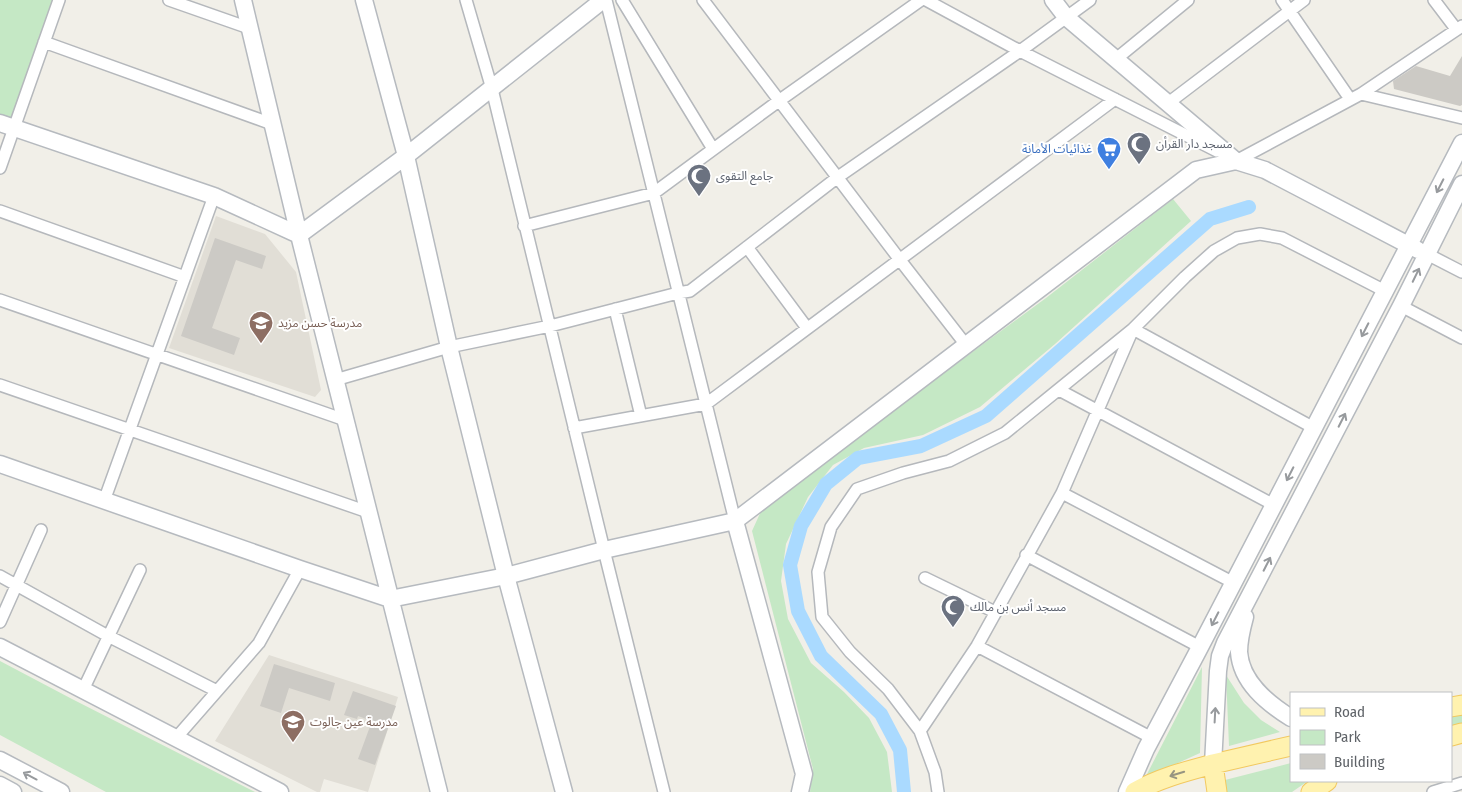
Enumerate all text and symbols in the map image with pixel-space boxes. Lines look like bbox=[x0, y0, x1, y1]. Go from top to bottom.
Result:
mosque icon: مسجد دار القرأن bbox=[1126, 131, 1152, 165]
supermarket icon: غذائيات الأمانة bbox=[1096, 136, 1122, 170]
place label: مسجد دار القرأن bbox=[1156, 136, 1233, 151]
place label: غذائيات الأمانة bbox=[1022, 142, 1092, 156]
mosque icon: جامع التقوى bbox=[686, 163, 712, 197]
place label: جامع التقوى bbox=[716, 169, 773, 185]
one-way arrow bbox=[1435, 178, 1444, 193]
one-way arrow bbox=[1411, 268, 1421, 283]
school or university icon: مدرسة حسن مزيد bbox=[248, 310, 274, 344]
place label: مدرسة حسن مزيد bbox=[278, 316, 362, 330]
one-way arrow bbox=[1360, 322, 1369, 337]
one-way arrow bbox=[1338, 413, 1347, 428]
one-way arrow bbox=[1285, 467, 1295, 482]
one-way arrow bbox=[1263, 557, 1272, 572]
mosque icon: مسجد أنس بن مالك bbox=[940, 594, 966, 628]
place label: مسجد أنس بن مالك bbox=[970, 599, 1066, 614]
one-way arrow bbox=[1210, 611, 1220, 626]
legend bbox=[1290, 692, 1452, 782]
text: Road bbox=[1334, 703, 1365, 721]
one-way arrow bbox=[1211, 707, 1220, 723]
school or university icon: مدرسة عين جالوت bbox=[280, 709, 306, 743]
place label: مدرسة عين جالوت bbox=[310, 715, 398, 729]
text: Park bbox=[1334, 728, 1361, 746]
text: Building bbox=[1334, 753, 1385, 771]
one-way arrow bbox=[1170, 770, 1186, 780]
one-way arrow bbox=[23, 771, 38, 781]

